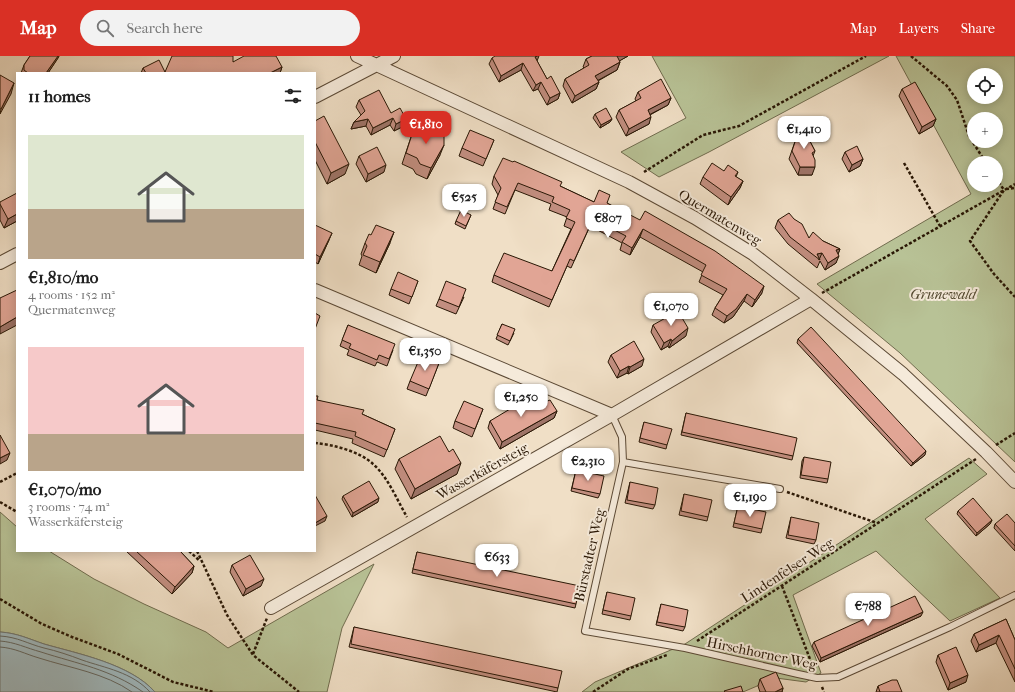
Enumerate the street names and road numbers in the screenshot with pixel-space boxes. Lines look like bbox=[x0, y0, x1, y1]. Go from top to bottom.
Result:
street label: Quermatenweg bbox=[675, 186, 765, 249]
street label: Wasserkäfersteig bbox=[433, 439, 531, 504]
street label: Bürstadter Weg bbox=[570, 506, 609, 603]
street label: Lindenfelser Weg bbox=[738, 534, 837, 607]
street label: Hirschhorner Weg bbox=[705, 634, 819, 674]

